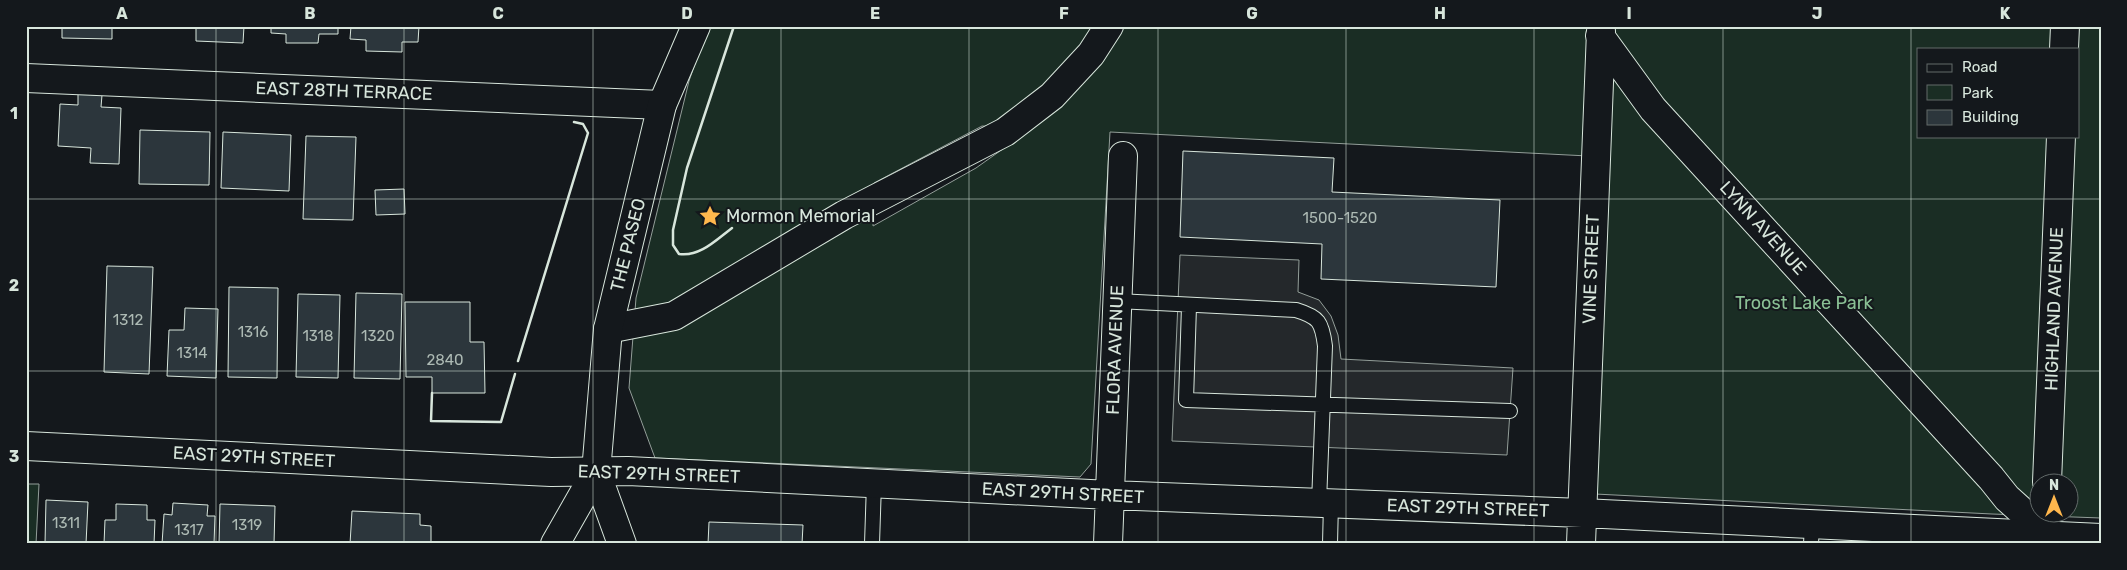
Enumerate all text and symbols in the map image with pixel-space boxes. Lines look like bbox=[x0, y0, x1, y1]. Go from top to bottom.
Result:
text: A bbox=[116, 4, 128, 23]
text: B bbox=[304, 4, 316, 23]
text: C bbox=[492, 4, 504, 23]
text: D bbox=[681, 4, 693, 23]
text: E bbox=[870, 4, 880, 23]
text: F bbox=[1059, 4, 1069, 23]
text: G bbox=[1246, 4, 1258, 23]
text: H bbox=[1434, 4, 1446, 23]
text: I bbox=[1626, 4, 1632, 23]
text: J bbox=[1812, 4, 1822, 23]
text: K bbox=[2000, 4, 2011, 23]
legend bbox=[1917, 48, 2080, 138]
text: Road bbox=[1962, 58, 1998, 76]
street label: EAST 28TH TERRACE bbox=[255, 77, 433, 105]
text: Park bbox=[1962, 84, 1993, 102]
text: 1 bbox=[10, 104, 18, 123]
text: Building bbox=[1962, 108, 2019, 126]
street label: LYNN AVENUE bbox=[1715, 177, 1811, 279]
street label: THE PASEO bbox=[606, 196, 650, 294]
place icon: Mormon Memorial bbox=[697, 203, 723, 229]
place label: Mormon Memorial bbox=[726, 205, 875, 227]
house number: 1500-1520 bbox=[1303, 209, 1377, 227]
street label: VINE STREET bbox=[1578, 214, 1604, 324]
street label: HIGHLAND AVENUE bbox=[2040, 227, 2068, 391]
text: 2 bbox=[9, 276, 19, 295]
street label: FLORA AVENUE bbox=[1102, 285, 1128, 415]
park label: Troost Lake Park bbox=[1735, 292, 1874, 314]
house number: 1312 bbox=[113, 311, 143, 329]
house number: 1316 bbox=[238, 323, 268, 341]
house number: 1318 bbox=[302, 327, 334, 345]
house number: 1320 bbox=[361, 327, 395, 345]
house number: 1314 bbox=[177, 344, 207, 362]
house number: 2840 bbox=[426, 351, 464, 369]
street label: EAST 29TH STREET bbox=[172, 442, 336, 472]
text: 3 bbox=[9, 447, 19, 466]
street label: EAST 29TH STREET bbox=[577, 460, 741, 488]
north arrow bbox=[2030, 472, 2080, 522]
text: N bbox=[2049, 477, 2059, 494]
street label: EAST 29TH STREET bbox=[981, 478, 1145, 508]
street label: EAST 29TH STREET bbox=[1386, 494, 1550, 522]
house number: 1311 bbox=[52, 514, 80, 532]
house number: 1319 bbox=[232, 516, 262, 534]
house number: 1317 bbox=[174, 521, 204, 539]

